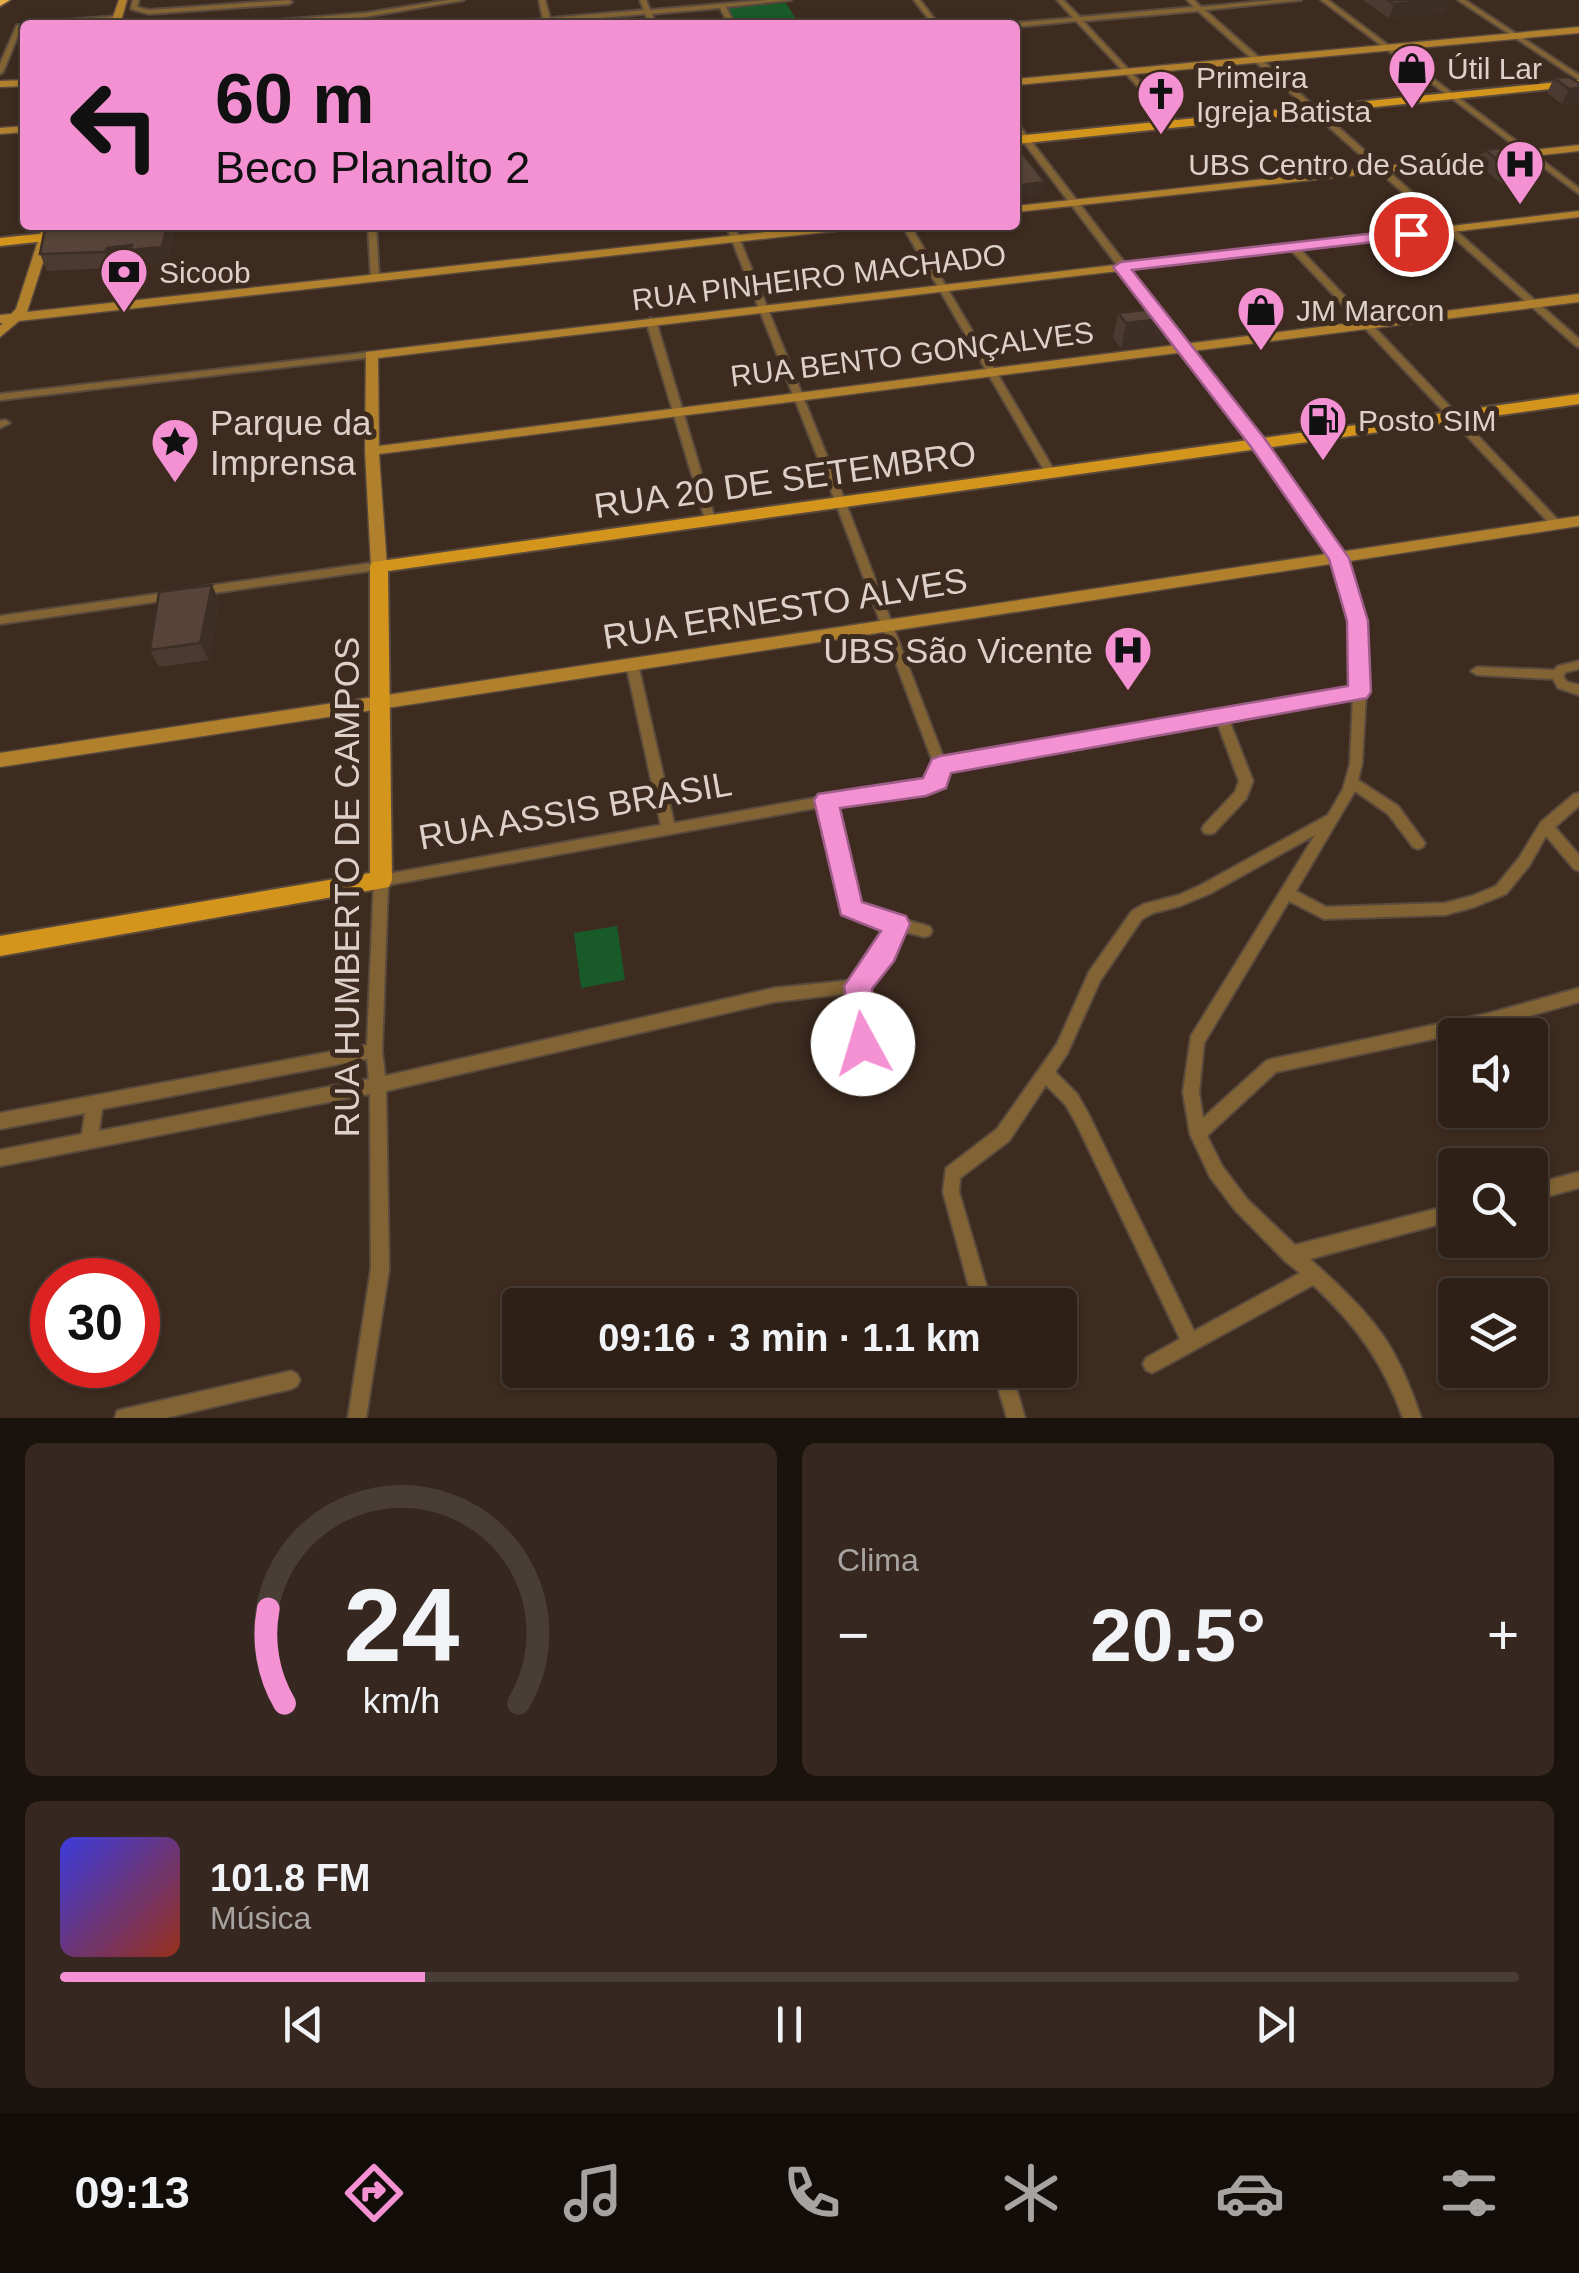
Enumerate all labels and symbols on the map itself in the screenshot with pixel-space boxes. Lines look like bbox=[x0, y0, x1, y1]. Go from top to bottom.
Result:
shop icon: Útil Lar bbox=[1386, 42, 1438, 110]
place label: Útil Lar bbox=[1447, 52, 1542, 85]
place label: Primeira Igreja Batista bbox=[1196, 61, 1371, 128]
church icon: Primeira Igreja Batista bbox=[1135, 68, 1187, 136]
hospital icon: UBS Centro de Saúde bbox=[1494, 138, 1546, 206]
place label: UBS Centro de Saúde bbox=[1188, 148, 1485, 181]
pin bbox=[1369, 192, 1454, 277]
street label: RUA PINHEIRO MACHADO bbox=[630, 238, 1008, 316]
bank icon: Sicoob bbox=[98, 246, 150, 314]
place label: Sicoob bbox=[159, 256, 251, 289]
shop icon: JM Marcon bbox=[1235, 284, 1287, 352]
place label: JM Marcon bbox=[1296, 294, 1444, 327]
street label: RUA BENTO GONÇALVES bbox=[729, 315, 1095, 393]
fuel station icon: Posto SIM bbox=[1297, 394, 1349, 462]
place label: Parque da Imprensa bbox=[210, 403, 372, 482]
place label: Posto SIM bbox=[1358, 404, 1496, 437]
place icon: Parque da Imprensa bbox=[149, 416, 201, 484]
street label: RUA 20 DE SETEMBRO bbox=[592, 433, 978, 525]
street label: RUA ERNESTO ALVES bbox=[600, 560, 970, 656]
hospital icon: UBS São Vicente bbox=[1102, 624, 1154, 692]
place label: UBS São Vicente bbox=[823, 631, 1093, 670]
street label: RUA HUMBERTO DE CAMPOS bbox=[327, 637, 366, 1137]
street label: RUA ASSIS BRASIL bbox=[415, 763, 735, 857]
position arrow bbox=[811, 992, 915, 1096]
speed limit sign: 30 bbox=[30, 1258, 160, 1388]

